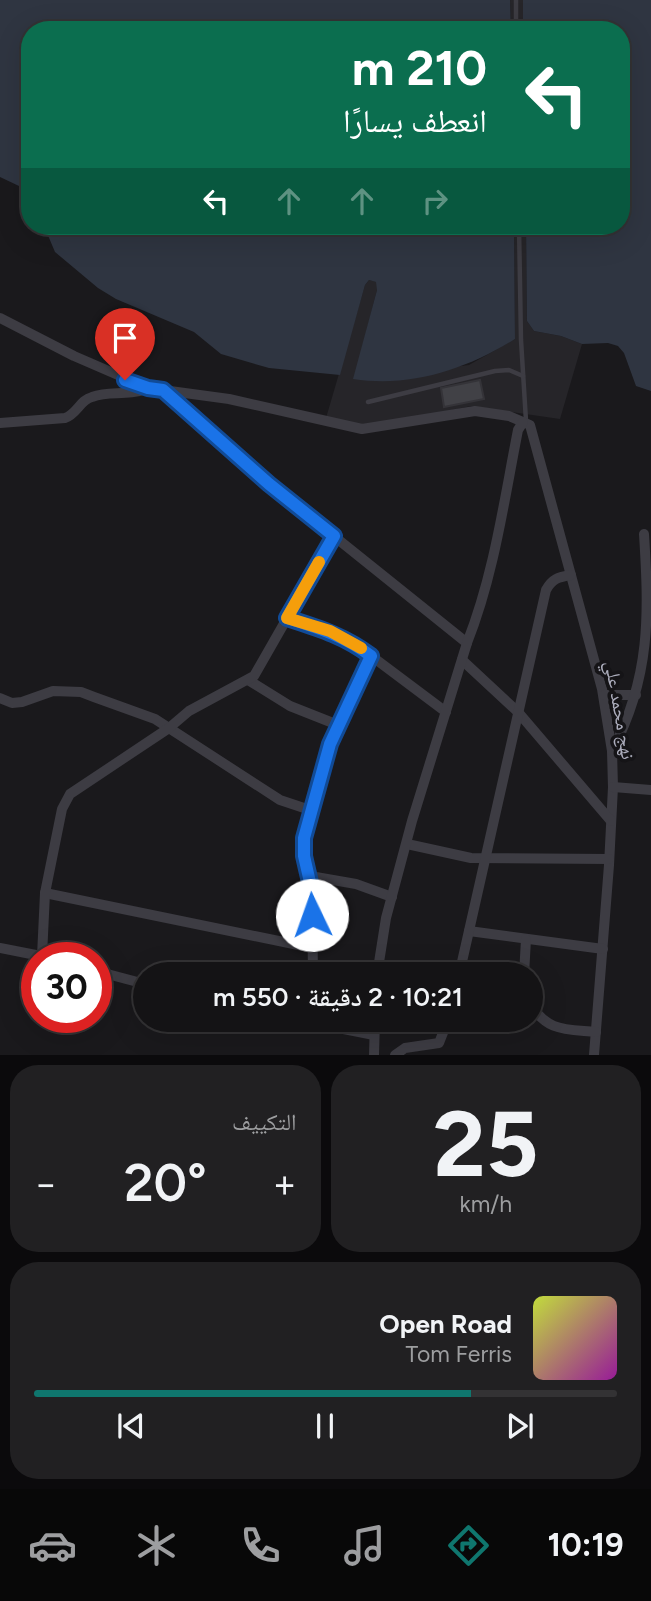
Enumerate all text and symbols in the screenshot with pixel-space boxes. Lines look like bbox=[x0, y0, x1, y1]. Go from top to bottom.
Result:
text: 210 m bbox=[352, 38, 487, 97]
icon: left bbox=[511, 49, 602, 140]
text: انعطف يسارًا bbox=[343, 102, 487, 140]
icon: left bbox=[197, 182, 235, 220]
icon: ahead bbox=[270, 182, 308, 220]
icon: ahead bbox=[343, 182, 381, 220]
icon: right bbox=[416, 182, 454, 220]
pin bbox=[95, 308, 155, 380]
icon: arrive bbox=[106, 319, 144, 357]
street label: نهج محمد علي bbox=[596, 659, 640, 762]
position arrow bbox=[275, 878, 349, 952]
speed limit sign: 30 bbox=[21, 942, 112, 1033]
text: 10:21 · 2 دقيقة · 550 m bbox=[213, 981, 463, 1013]
text: 25 bbox=[433, 1090, 539, 1199]
text: التكييف bbox=[232, 1108, 297, 1136]
text: 20° bbox=[124, 1152, 207, 1214]
text: − bbox=[34, 1161, 58, 1207]
text: + bbox=[273, 1161, 297, 1207]
text: km/h bbox=[460, 1190, 512, 1218]
text: Open Road bbox=[379, 1308, 512, 1340]
text: Tom Ferris bbox=[406, 1340, 512, 1368]
icon: previous bbox=[112, 1407, 150, 1445]
icon: pause bbox=[306, 1407, 344, 1445]
icon: next bbox=[501, 1407, 539, 1445]
icon: car bbox=[28, 1521, 77, 1570]
icon: climate bbox=[132, 1521, 181, 1570]
icon: phone bbox=[236, 1521, 285, 1570]
icon: music bbox=[340, 1521, 389, 1570]
icon: directions bbox=[444, 1521, 493, 1570]
text: 10:19 bbox=[548, 1526, 624, 1564]

